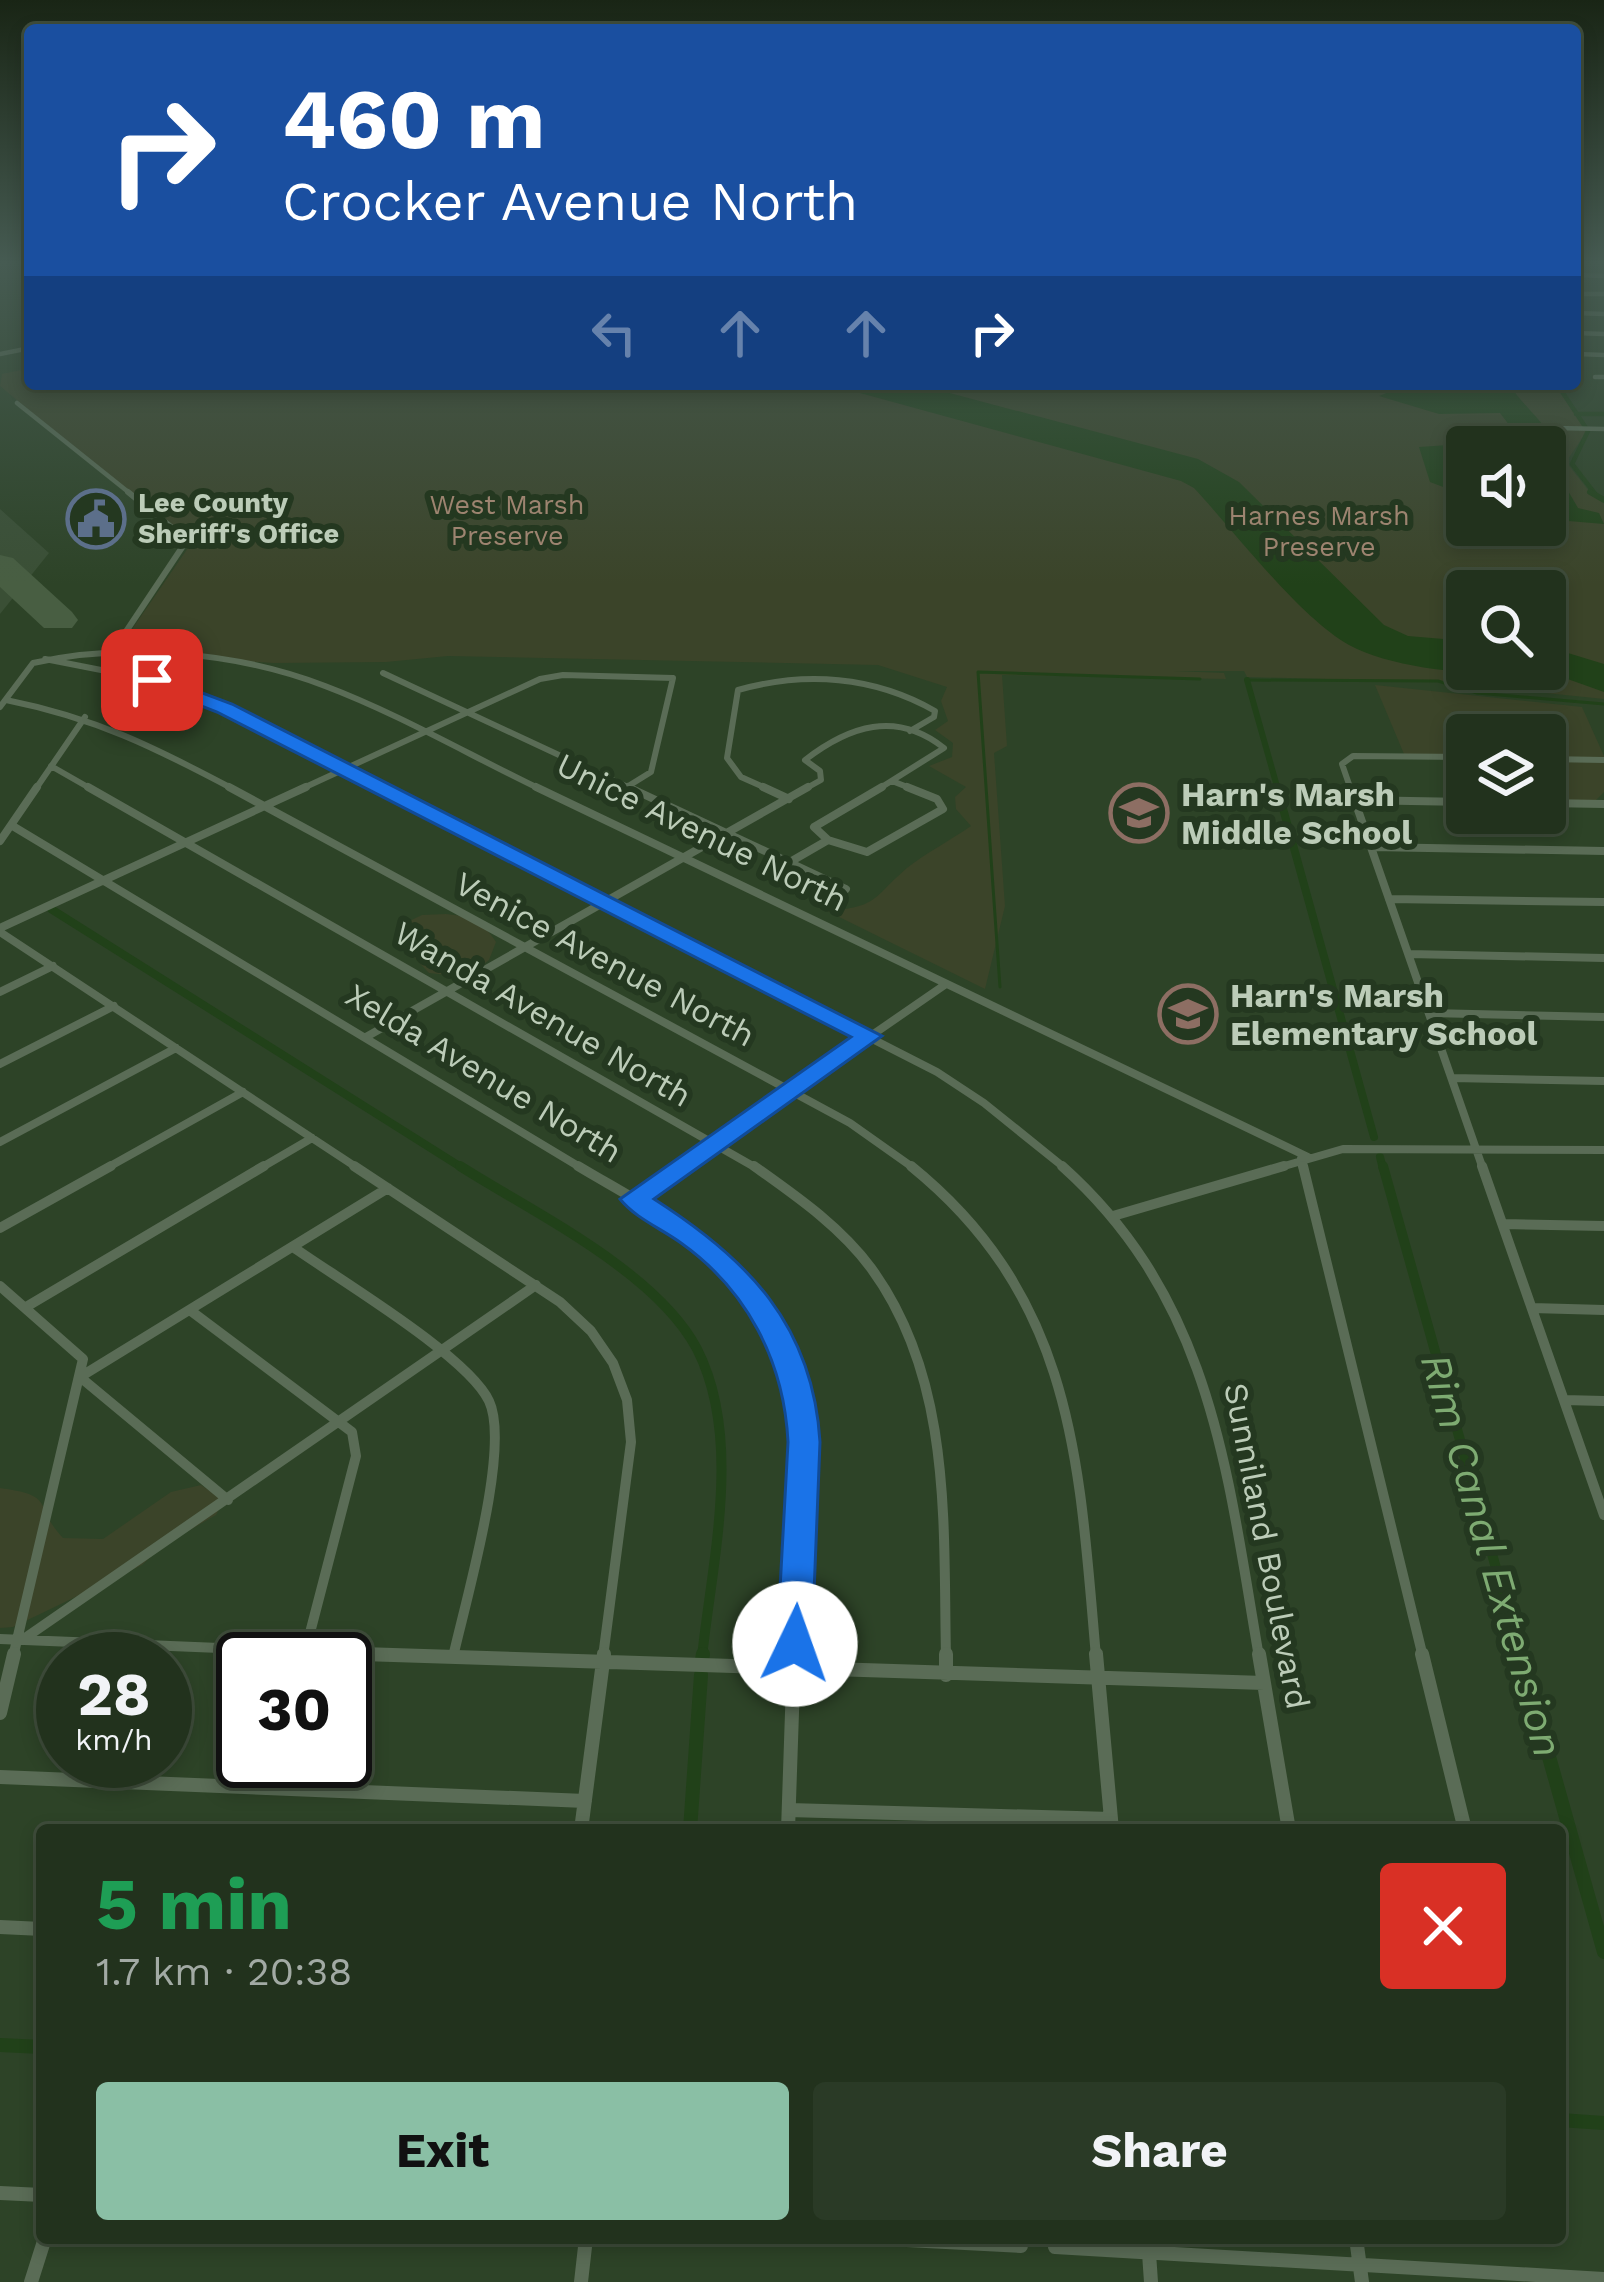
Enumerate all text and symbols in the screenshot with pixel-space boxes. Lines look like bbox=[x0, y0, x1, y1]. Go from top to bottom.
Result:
text: 460 m bbox=[282, 70, 545, 168]
icon: right bbox=[84, 72, 240, 228]
text: Crocker Avenue North bbox=[282, 170, 858, 233]
icon: left bbox=[581, 300, 647, 366]
icon: ahead bbox=[707, 300, 773, 366]
icon: ahead bbox=[833, 300, 899, 366]
icon: right bbox=[959, 300, 1025, 366]
map controls bbox=[1446, 426, 1566, 834]
button: sound bbox=[1446, 426, 1566, 546]
place label: Lee County Sheriff's Office bbox=[138, 487, 339, 550]
public building icon: Lee County Sheriff's Office bbox=[65, 488, 127, 550]
park label: West Marsh Preserve bbox=[430, 489, 584, 552]
park label: Harnes Marsh Preserve bbox=[1228, 500, 1410, 563]
button: search bbox=[1446, 570, 1566, 690]
pin bbox=[101, 629, 203, 731]
icon: arrive bbox=[119, 647, 185, 713]
button: layers bbox=[1446, 714, 1566, 834]
street label: Unice Avenue North bbox=[550, 745, 854, 919]
place label: Harn's Marsh Middle School bbox=[1181, 775, 1412, 852]
school or university icon: Harn's Marsh Middle School bbox=[1108, 782, 1170, 844]
street label: Venice Avenue North bbox=[448, 863, 762, 1055]
street label: Wanda Avenue North bbox=[388, 913, 698, 1115]
street label: Xelda Avenue North bbox=[339, 975, 629, 1171]
place label: Harn's Marsh Elementary School bbox=[1230, 976, 1538, 1053]
school or university icon: Harn's Marsh Elementary School bbox=[1157, 983, 1219, 1045]
water label: Rim Canal Extension bbox=[1411, 1348, 1573, 1762]
street label: Sunniland Boulevard bbox=[1216, 1380, 1318, 1712]
position arrow bbox=[732, 1581, 858, 1707]
speed limit sign: 30 bbox=[216, 1632, 372, 1788]
text: 28 bbox=[77, 1659, 151, 1730]
text: km/h bbox=[75, 1722, 153, 1757]
text: 5 min bbox=[96, 1862, 292, 1946]
button: close bbox=[1380, 1863, 1506, 1989]
text: 1.7 km · 20:38 bbox=[96, 1949, 352, 1994]
button: Exit bbox=[96, 2082, 789, 2220]
button: Share bbox=[813, 2082, 1506, 2220]

